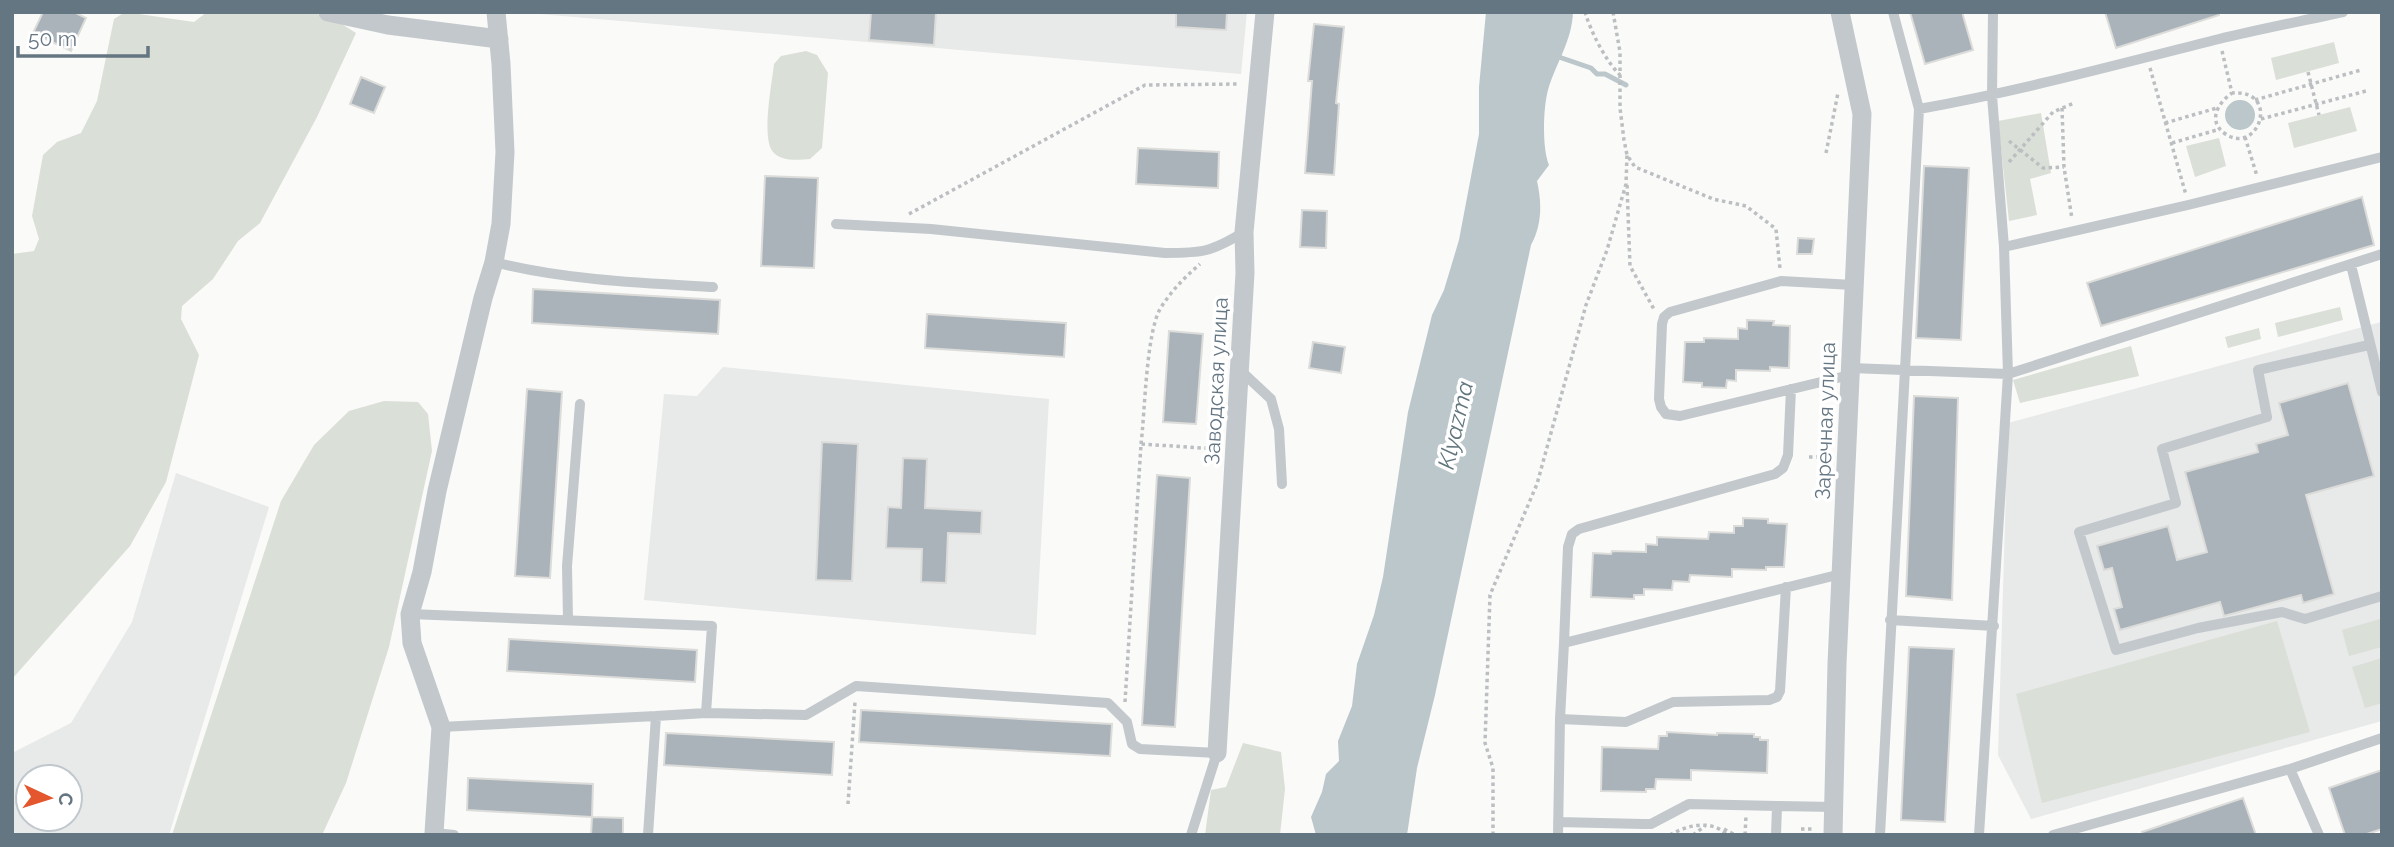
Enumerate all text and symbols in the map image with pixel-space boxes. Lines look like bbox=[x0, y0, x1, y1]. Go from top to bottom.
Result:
scale bar bbox=[18, 14, 147, 58]
text: 50 m bbox=[28, 26, 77, 51]
street label: Заводская улица bbox=[1199, 297, 1233, 465]
street label: Заречная улица bbox=[1810, 342, 1840, 500]
water label: Klyazma bbox=[1432, 378, 1478, 472]
north arrow bbox=[14, 763, 84, 833]
text: С bbox=[55, 792, 77, 806]

